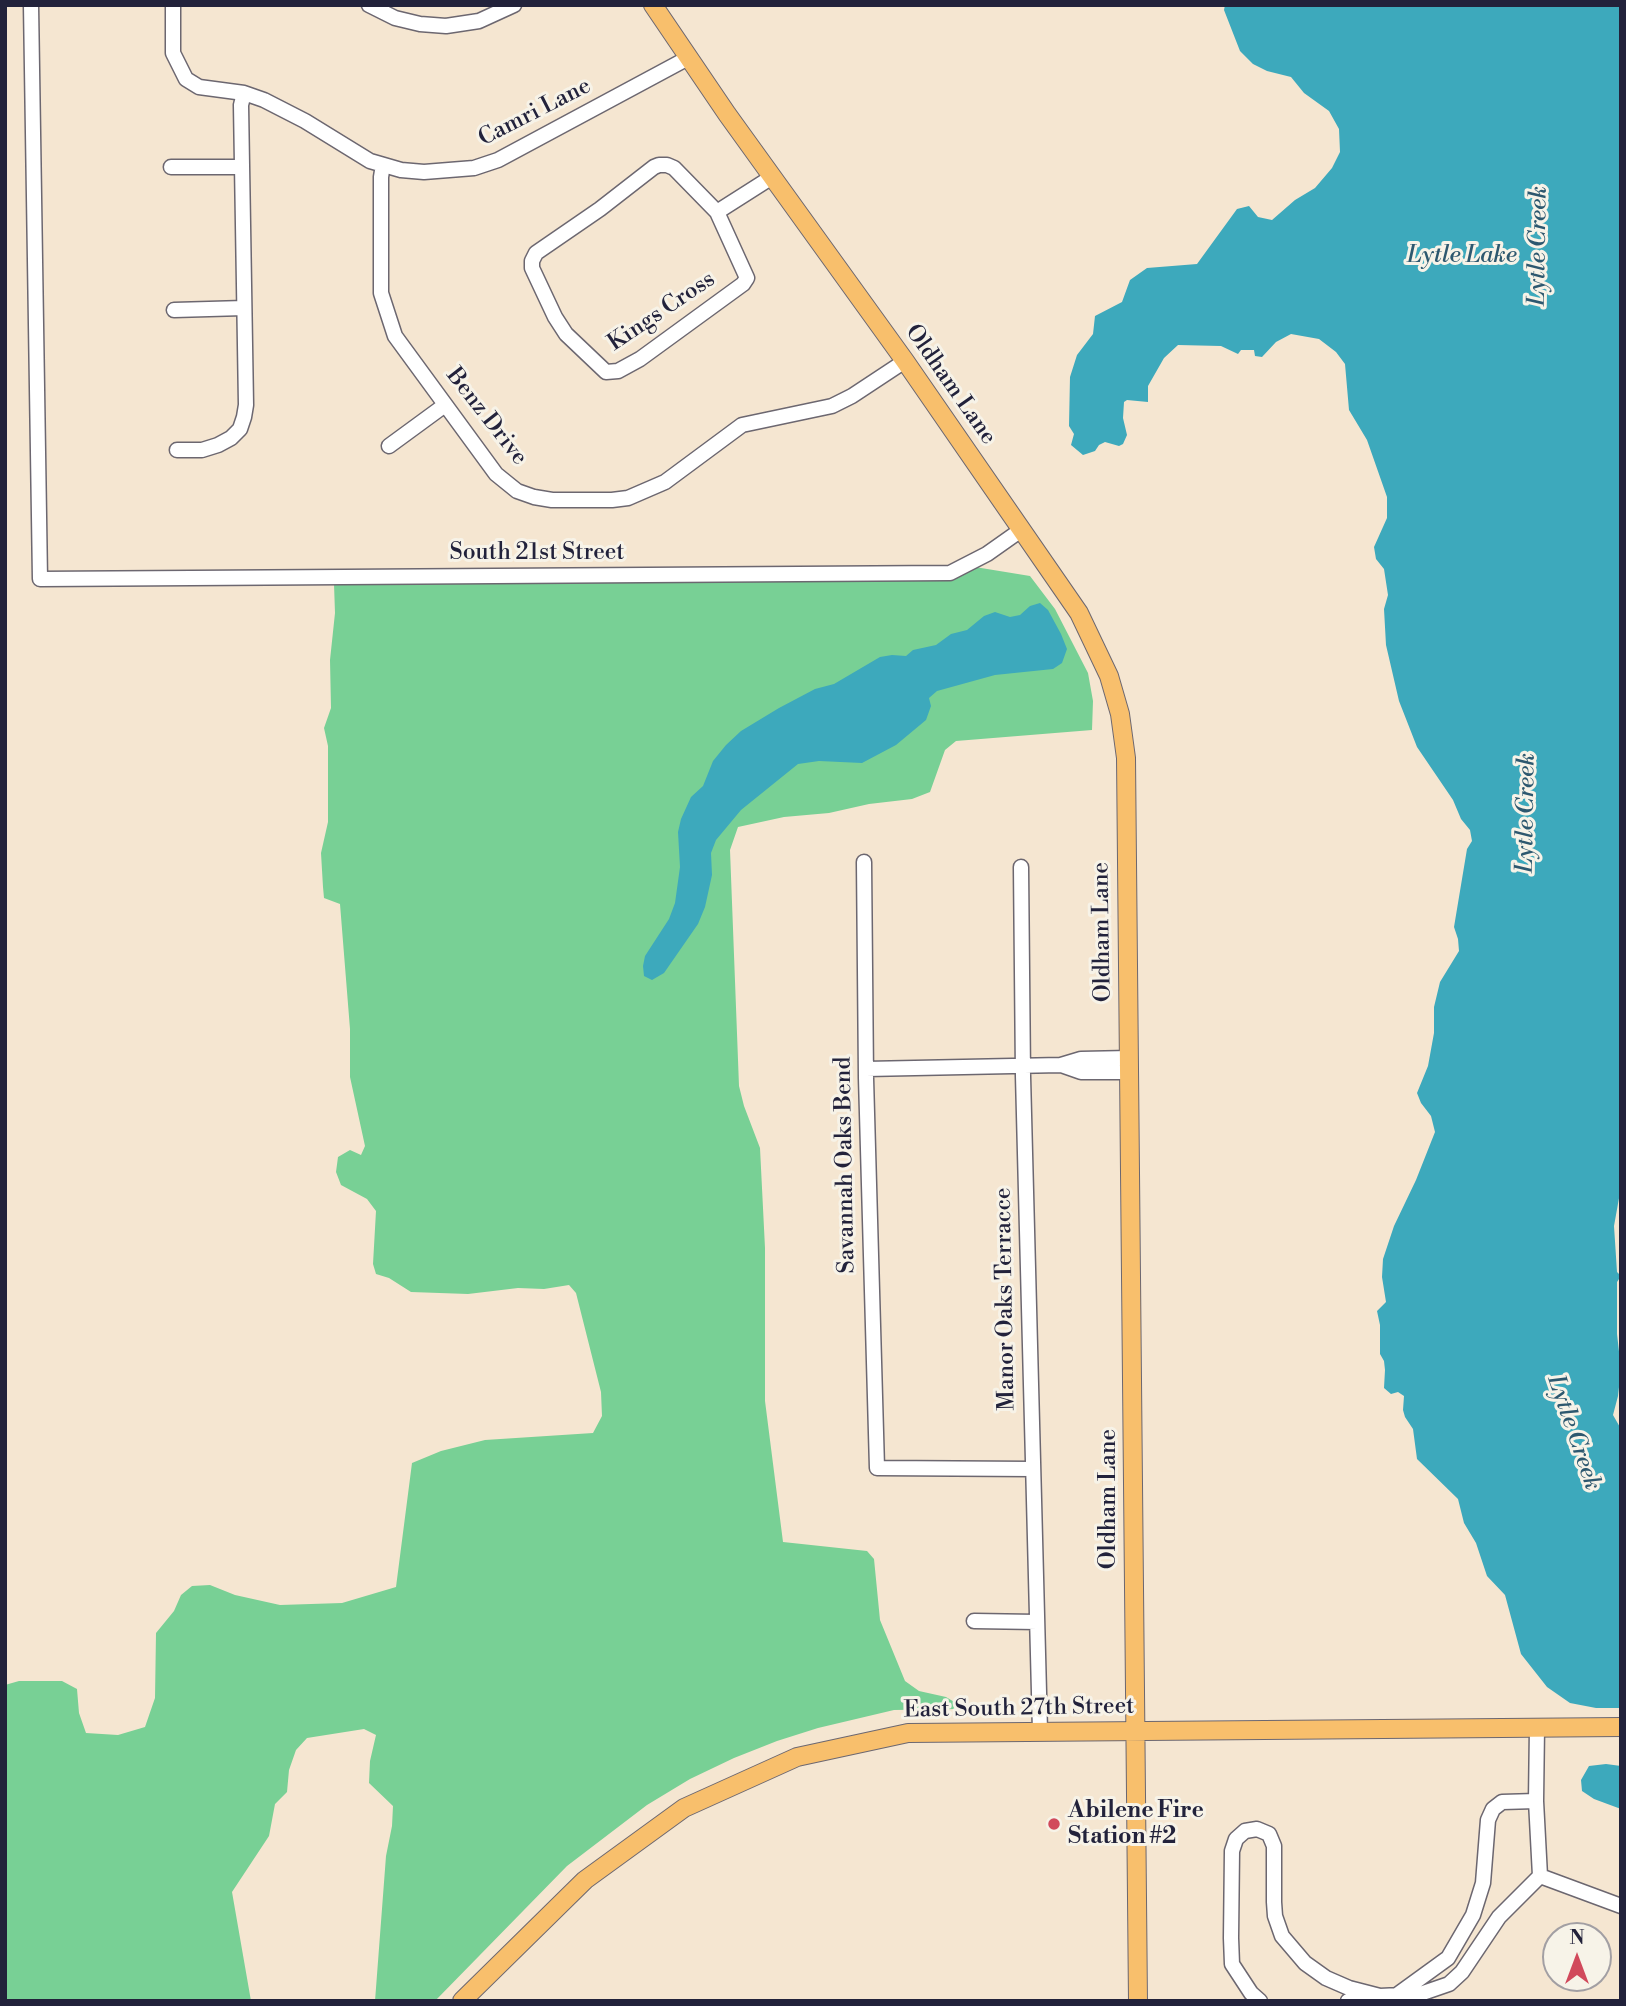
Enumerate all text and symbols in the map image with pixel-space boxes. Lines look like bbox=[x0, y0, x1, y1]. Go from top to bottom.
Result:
street label: Camri Lane bbox=[474, 73, 596, 153]
water label: Lytle Creek bbox=[1524, 186, 1554, 306]
water label: Lytle Lake bbox=[1407, 242, 1517, 270]
street label: Kings Cross bbox=[603, 266, 721, 358]
street label: Oldham Lane bbox=[898, 320, 1002, 450]
street label: Benz Drive bbox=[439, 363, 533, 471]
street label: South 21st Street bbox=[449, 539, 625, 567]
water label: Lytle Creek bbox=[1512, 753, 1542, 873]
street label: Oldham Lane bbox=[1088, 862, 1118, 1002]
street label: Savannah Oaks Bend bbox=[830, 1056, 862, 1274]
street label: Manor Oaks Terracce bbox=[990, 1187, 1022, 1411]
water label: Lytle Creek bbox=[1540, 1372, 1606, 1494]
street label: Oldham Lane bbox=[1095, 1429, 1123, 1569]
street label: East South 27th Street bbox=[903, 1693, 1135, 1725]
place label: Abilene Fire Station #2 bbox=[1068, 1797, 1204, 1851]
marker: Abilene Fire Station #2 bbox=[1046, 1816, 1062, 1832]
north arrow bbox=[1542, 1922, 1612, 1992]
text: N bbox=[1569, 1926, 1585, 1950]

